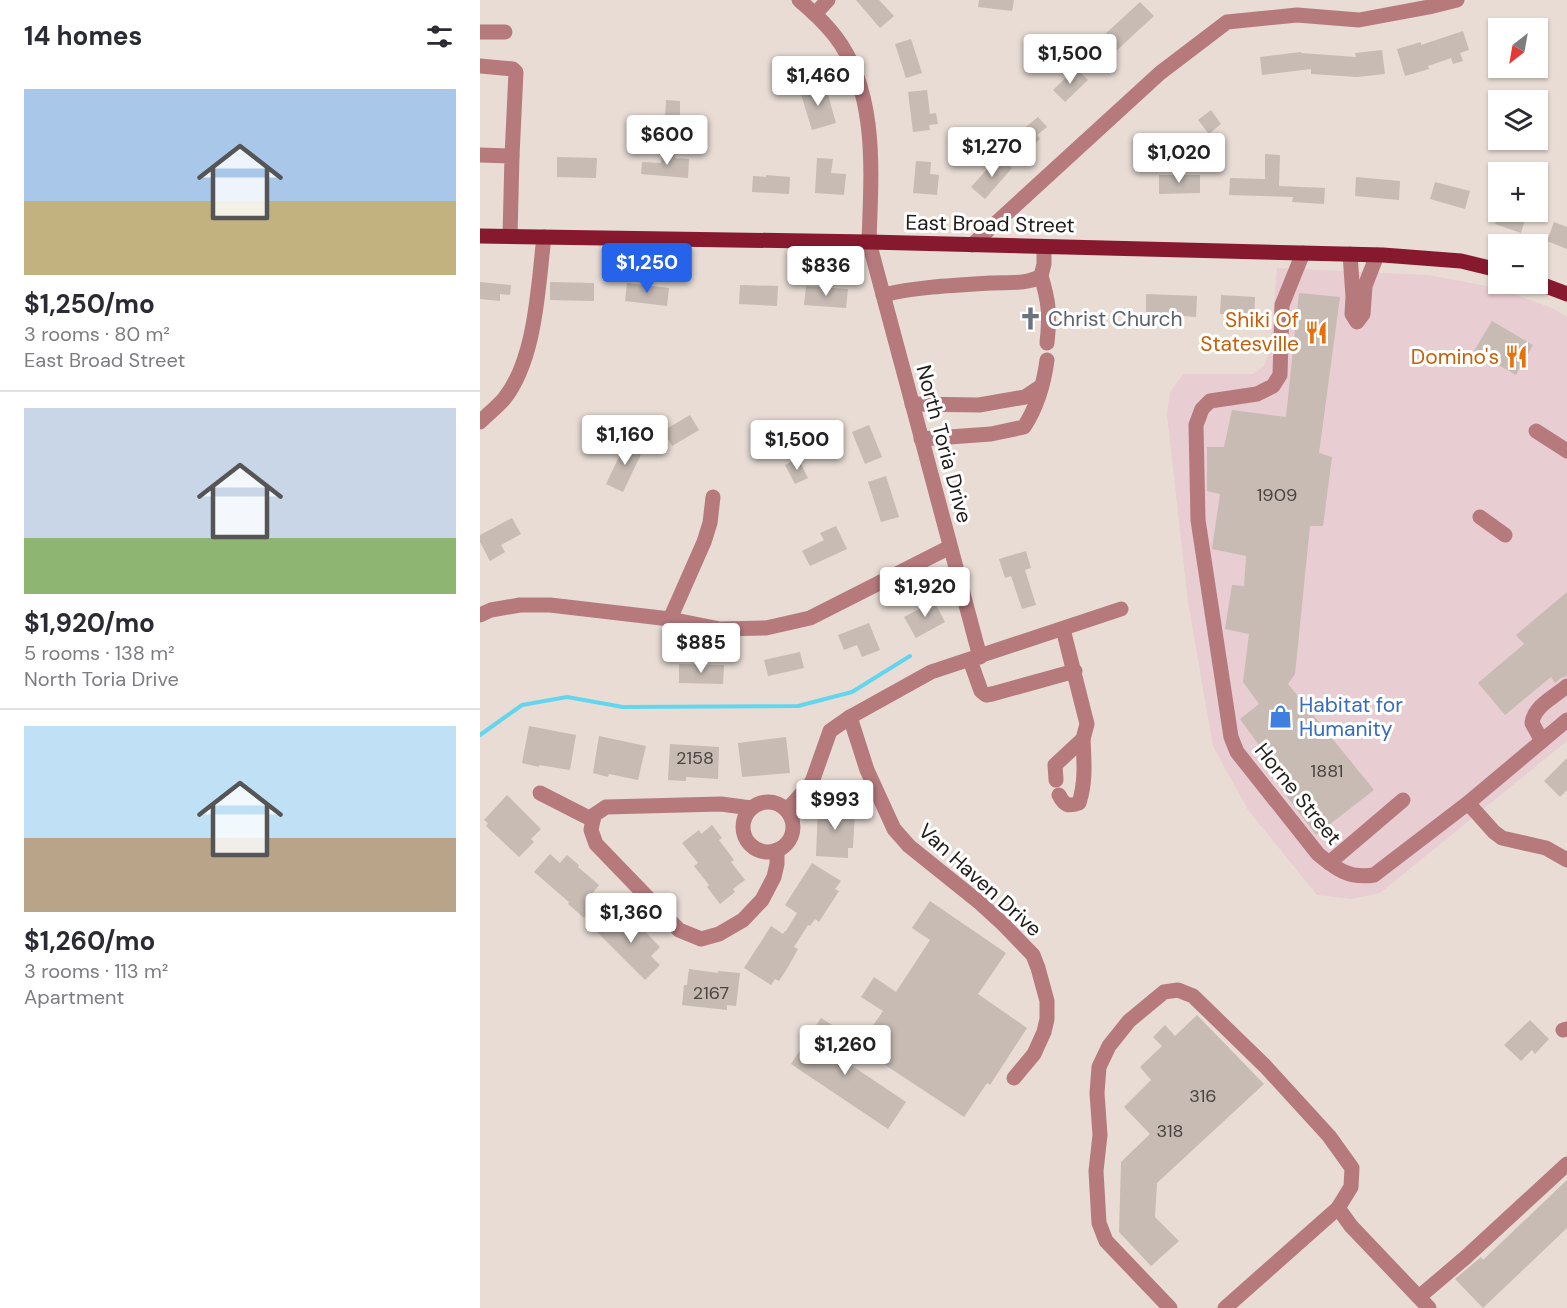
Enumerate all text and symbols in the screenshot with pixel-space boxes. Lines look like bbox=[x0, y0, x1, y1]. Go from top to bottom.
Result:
north arrow bbox=[1488, 18, 1548, 78]
map controls bbox=[1488, 18, 1548, 294]
text: 14 homes bbox=[24, 19, 142, 53]
icon: filters bbox=[423, 20, 456, 53]
pin: $1,500 bbox=[1021, 34, 1119, 85]
text: $1,500 bbox=[1038, 40, 1102, 66]
pin: $1,460 bbox=[769, 56, 867, 107]
text: $1,460 bbox=[786, 62, 850, 88]
button: layers bbox=[1488, 90, 1548, 150]
pin: $600 bbox=[631, 115, 703, 166]
text: $600 bbox=[641, 121, 693, 147]
pin: $1,270 bbox=[943, 127, 1041, 178]
icon: home bbox=[186, 128, 294, 236]
text: $1,270 bbox=[962, 133, 1022, 159]
pin: $1,020 bbox=[1130, 133, 1228, 184]
text: $1,020 bbox=[1147, 139, 1211, 165]
button: + bbox=[1488, 162, 1548, 222]
street label: East Broad Street bbox=[905, 209, 1075, 239]
button: − bbox=[1488, 234, 1548, 294]
pin: $1,250 bbox=[598, 243, 696, 294]
pin: $836 bbox=[790, 246, 862, 297]
text: $1,250 bbox=[616, 249, 678, 275]
text: $836 bbox=[801, 252, 851, 278]
text: $1,250/mo bbox=[24, 287, 155, 321]
place label: Christ Church bbox=[1048, 305, 1182, 333]
church icon: Christ Church bbox=[1017, 306, 1043, 332]
place label: Shiki Of Statesville bbox=[1200, 306, 1299, 358]
restaurant icon: Shiki Of Statesville bbox=[1304, 319, 1330, 345]
text: 3 rooms · 80 m² bbox=[24, 321, 170, 347]
place label: Domino's bbox=[1411, 343, 1499, 371]
restaurant icon: Domino's bbox=[1504, 344, 1530, 370]
text: East Broad Street bbox=[24, 347, 185, 373]
street label: North Toria Drive bbox=[909, 362, 979, 526]
pin: $1,160 bbox=[576, 415, 674, 466]
pin: $1,500 bbox=[748, 420, 846, 471]
text: $1,160 bbox=[596, 421, 654, 447]
text: $1,500 bbox=[765, 426, 829, 452]
icon: home bbox=[186, 447, 294, 555]
house number: 1909 bbox=[1257, 483, 1297, 507]
pin: $1,920 bbox=[876, 567, 974, 618]
text: $1,920 bbox=[894, 573, 956, 599]
text: $1,920/mo bbox=[24, 606, 155, 640]
pin: $885 bbox=[665, 623, 737, 674]
text: $885 bbox=[676, 629, 726, 655]
text: 5 rooms · 138 m² bbox=[24, 640, 175, 666]
text: North Toria Drive bbox=[24, 666, 179, 692]
place label: Habitat for Humanity bbox=[1299, 691, 1403, 743]
shop icon: Habitat for Humanity bbox=[1268, 704, 1294, 730]
street label: Horne Street bbox=[1248, 737, 1348, 851]
house number: 2158 bbox=[676, 746, 714, 770]
house number: 1881 bbox=[1311, 759, 1343, 783]
icon: home bbox=[186, 765, 294, 873]
pin: $993 bbox=[799, 780, 871, 831]
text: $993 bbox=[810, 786, 860, 812]
street label: Van Haven Drive bbox=[912, 817, 1048, 943]
pin: $1,360 bbox=[582, 893, 680, 944]
text: $1,360 bbox=[599, 899, 663, 925]
text: $1,260/mo bbox=[24, 924, 155, 958]
text: 3 rooms · 113 m² bbox=[24, 958, 168, 984]
house number: 2167 bbox=[693, 981, 729, 1005]
text: Apartment bbox=[24, 984, 124, 1010]
pin: $1,260 bbox=[796, 1025, 894, 1076]
text: $1,260 bbox=[814, 1031, 876, 1057]
house number: 316 bbox=[1189, 1084, 1217, 1108]
house number: 318 bbox=[1157, 1119, 1183, 1143]

